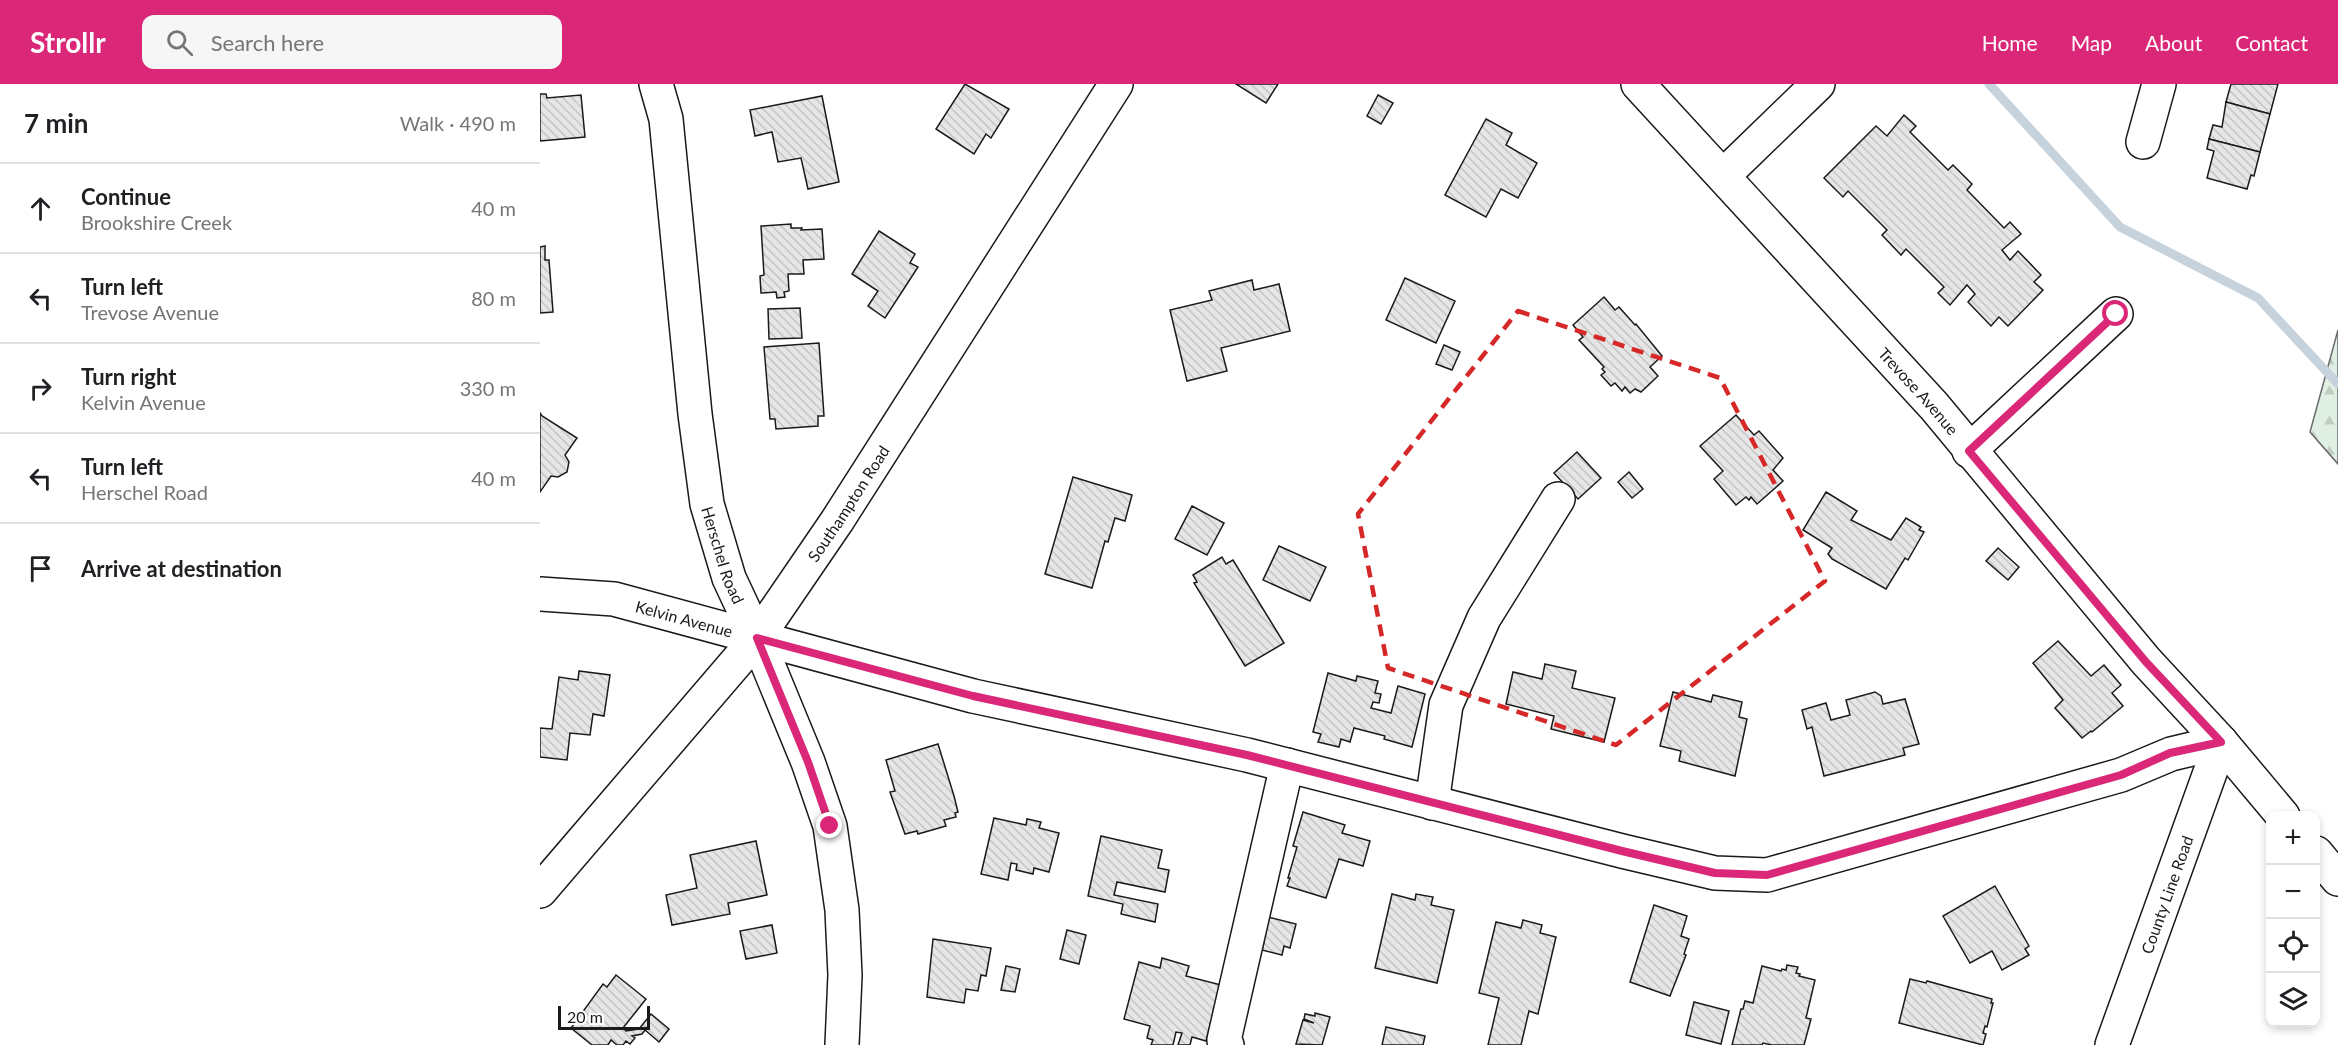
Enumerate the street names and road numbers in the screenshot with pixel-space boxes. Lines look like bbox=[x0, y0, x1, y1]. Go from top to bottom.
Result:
street label: Trevose Avenue bbox=[1875, 343, 1963, 438]
street label: Southampton Road bbox=[803, 441, 893, 565]
street label: Herschel Road bbox=[699, 504, 749, 606]
street label: Kelvin Avenue bbox=[634, 596, 735, 640]
street label: County Line Road bbox=[2136, 833, 2196, 956]

